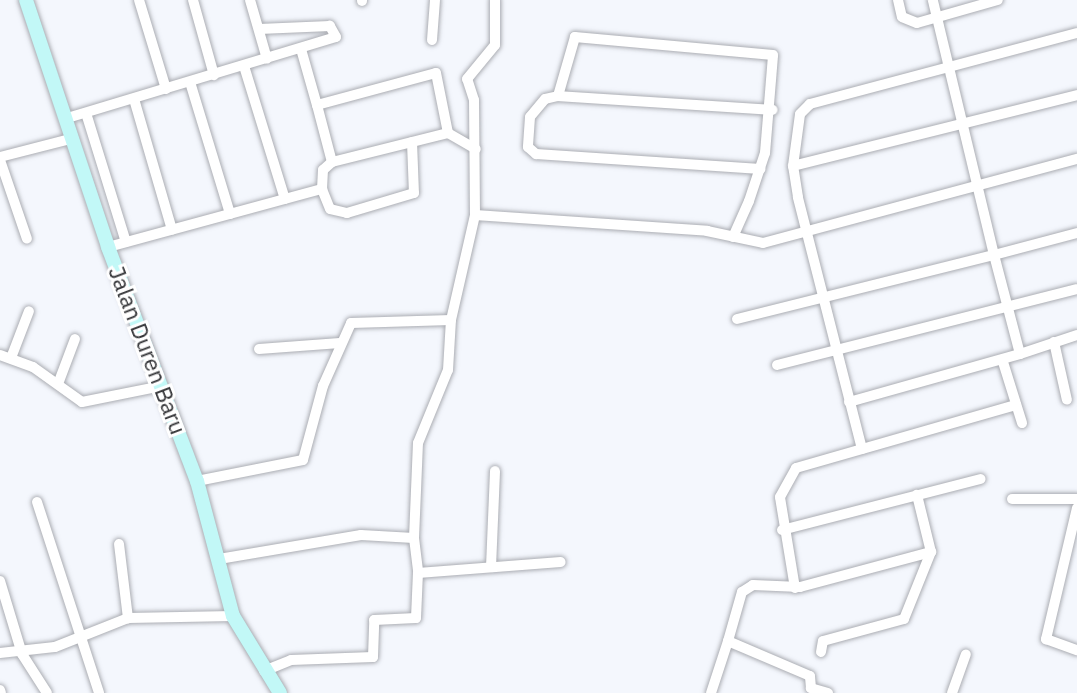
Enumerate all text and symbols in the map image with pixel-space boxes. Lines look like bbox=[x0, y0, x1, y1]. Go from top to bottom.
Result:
street label: Jalan Duren Baru bbox=[103, 262, 193, 438]

